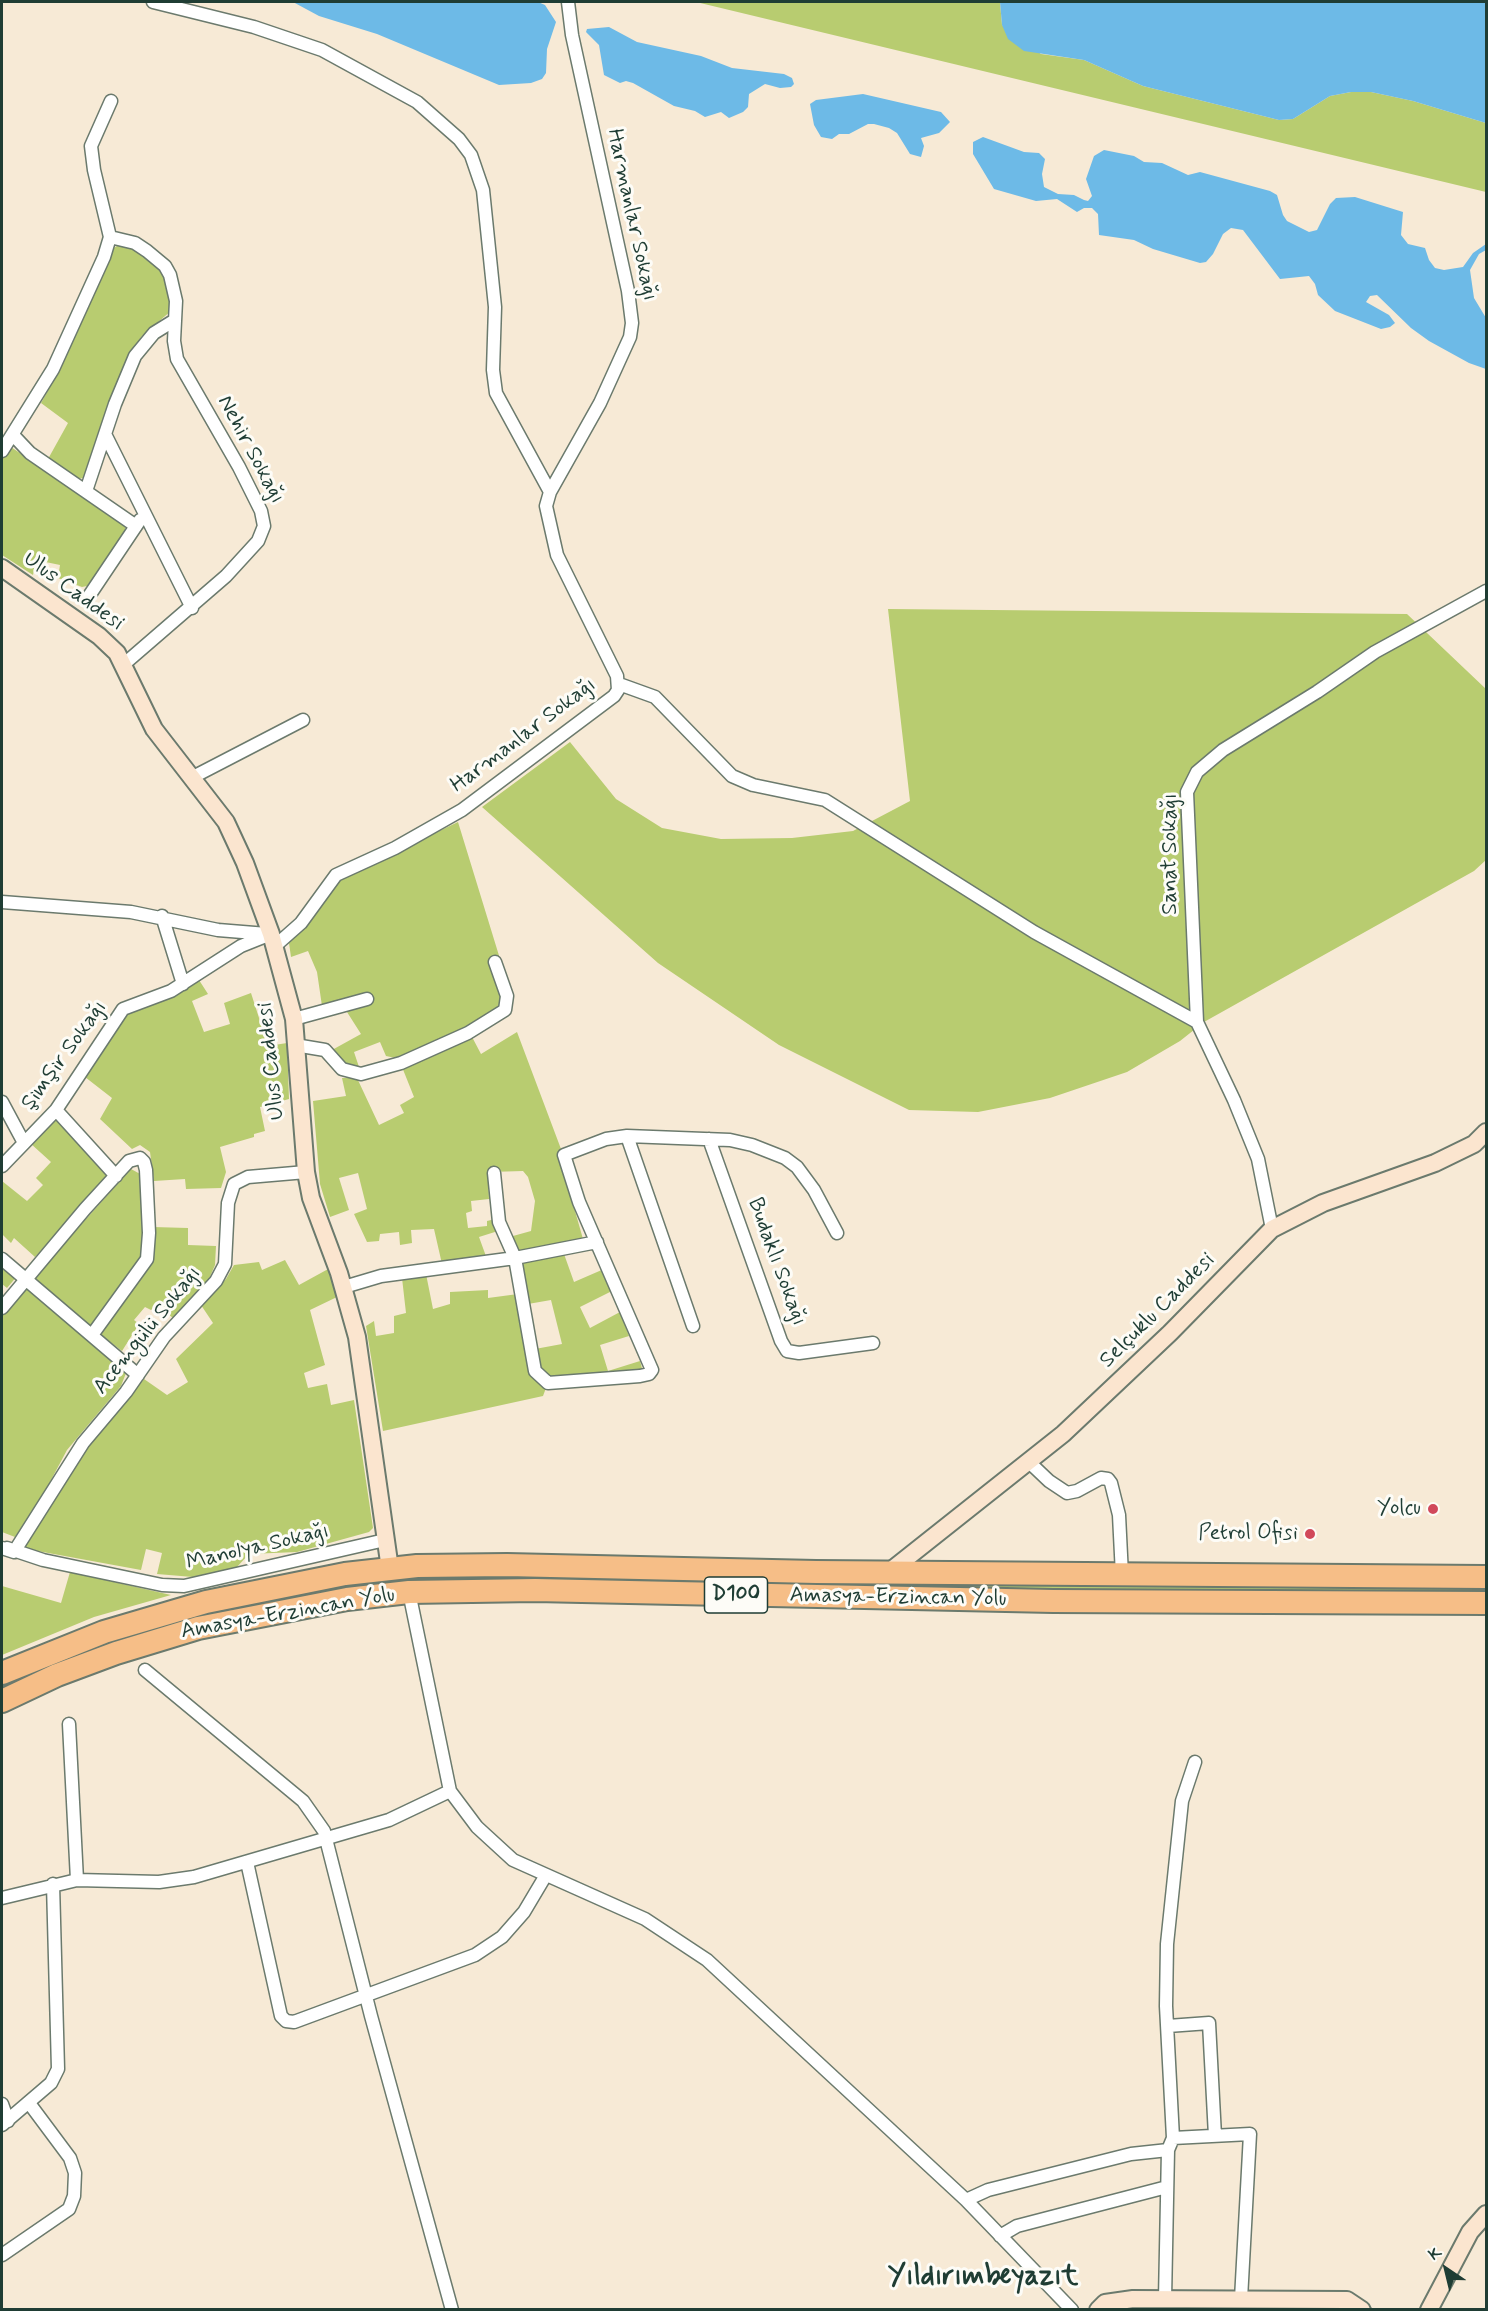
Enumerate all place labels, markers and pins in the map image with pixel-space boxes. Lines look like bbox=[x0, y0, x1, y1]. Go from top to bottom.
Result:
place label: Yolcu bbox=[1377, 1496, 1421, 1522]
marker: Yolcu bbox=[1426, 1502, 1440, 1516]
place label: Petrol Ofisi bbox=[1198, 1521, 1298, 1547]
marker: Petrol Ofisi bbox=[1303, 1527, 1317, 1541]

